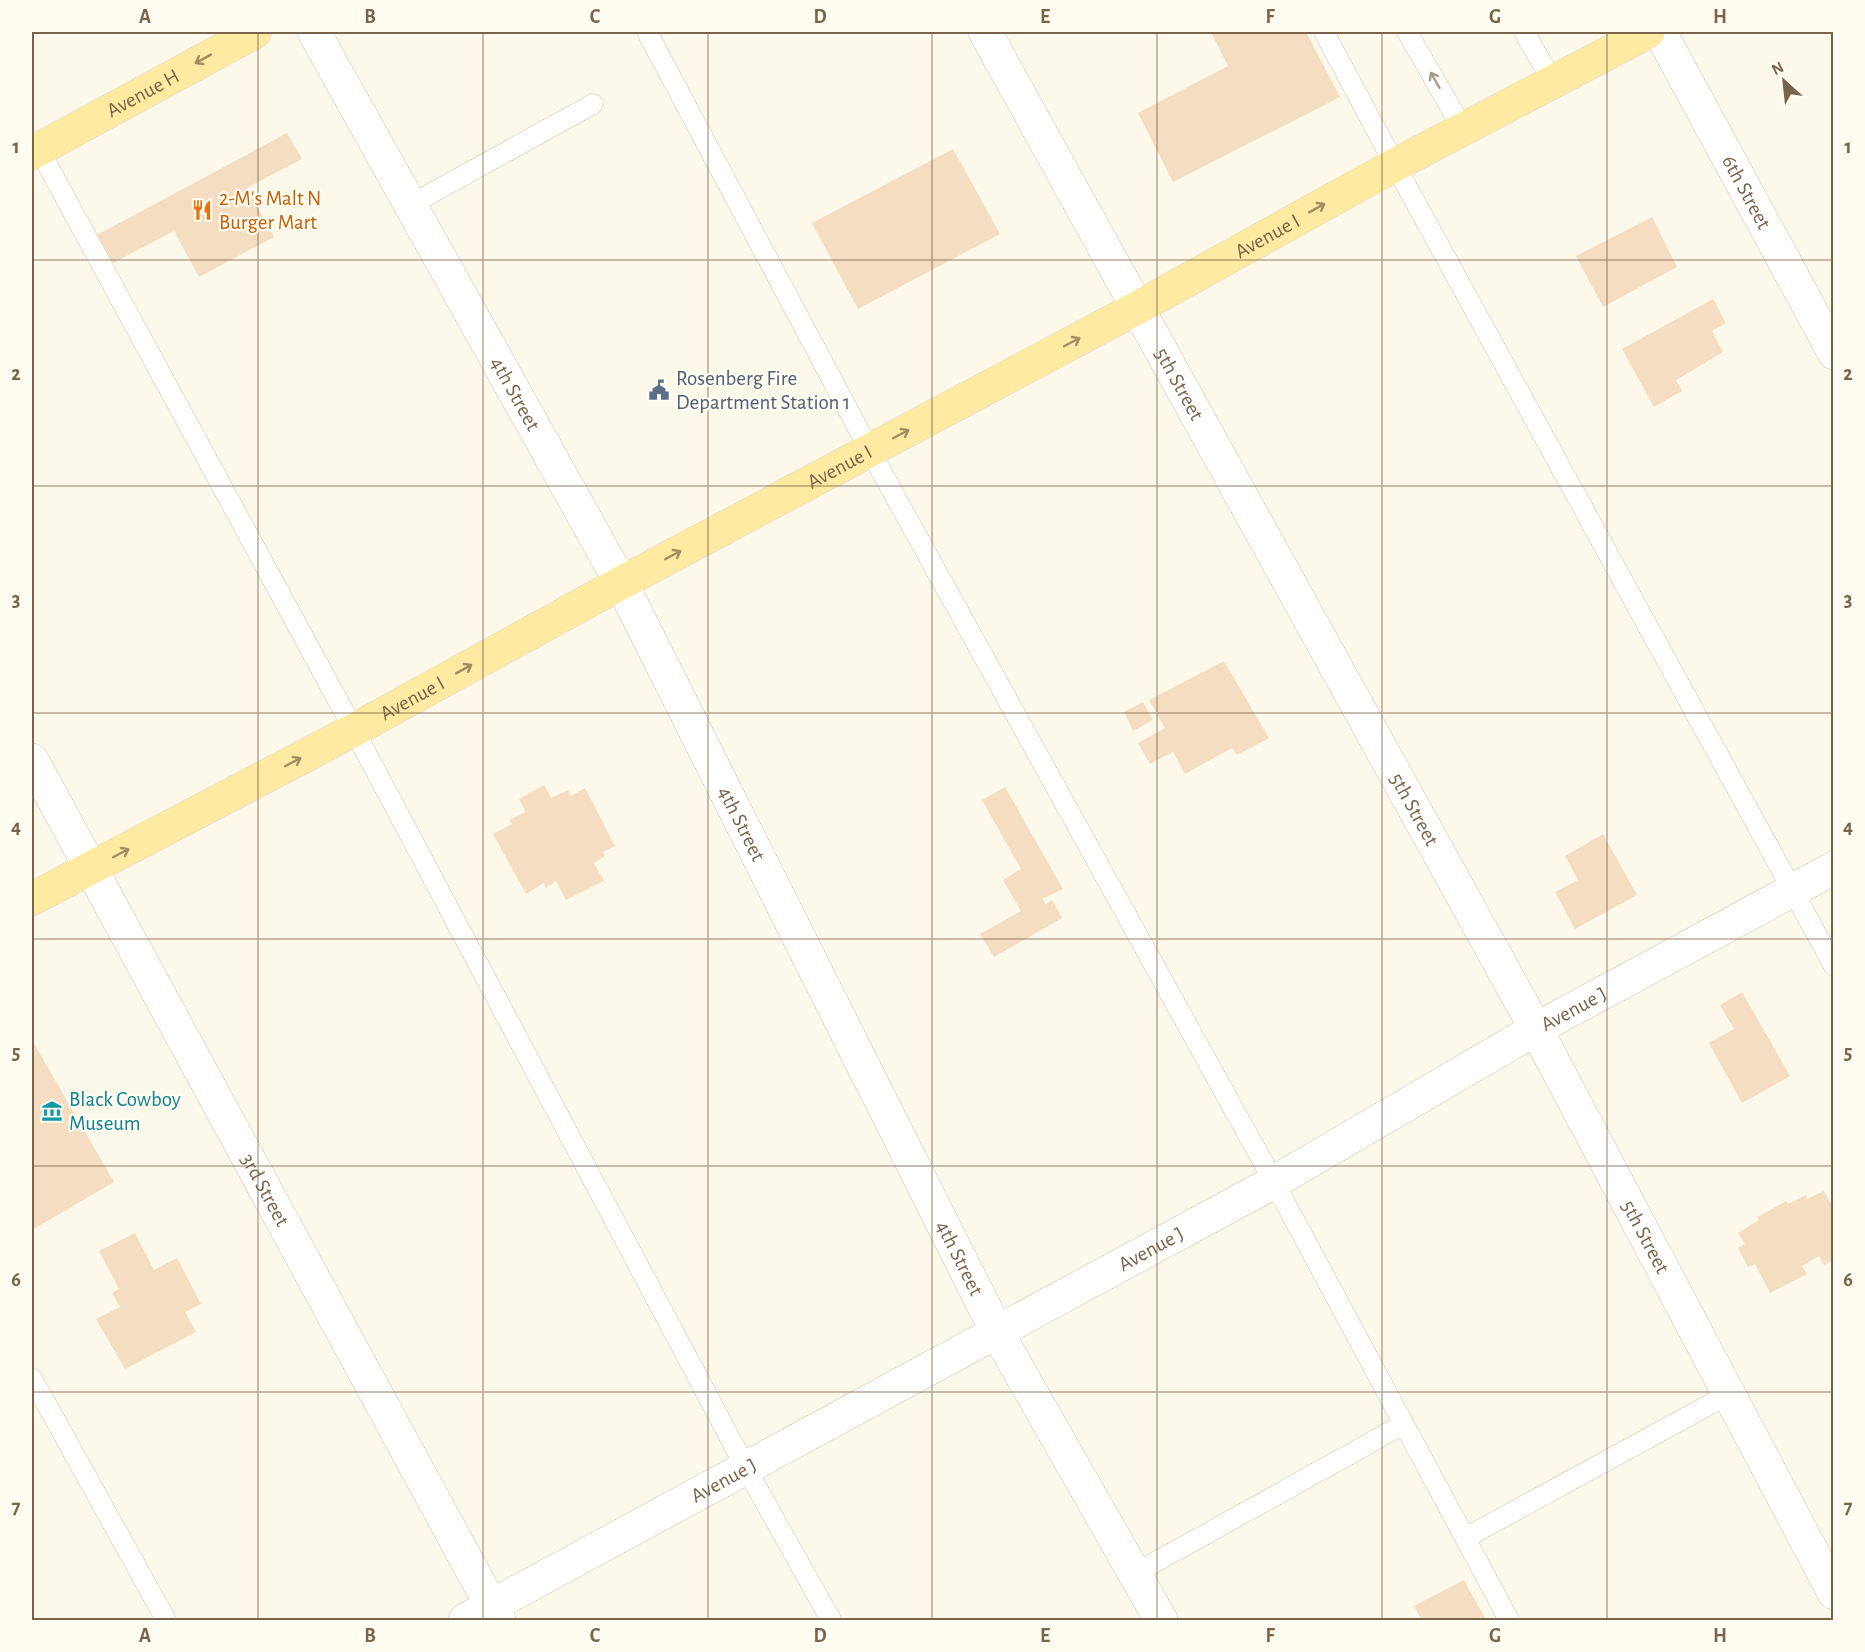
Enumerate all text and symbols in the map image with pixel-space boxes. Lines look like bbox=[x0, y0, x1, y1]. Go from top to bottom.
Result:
text: A bbox=[139, 7, 151, 27]
text: B bbox=[364, 7, 376, 27]
text: C bbox=[590, 7, 601, 27]
text: D bbox=[813, 7, 827, 27]
text: E bbox=[1040, 7, 1050, 27]
text: F bbox=[1265, 7, 1275, 27]
text: G bbox=[1489, 7, 1501, 27]
text: H bbox=[1713, 7, 1727, 27]
north arrow bbox=[1754, 51, 1814, 111]
one-way arrow bbox=[195, 54, 212, 66]
text: N bbox=[1769, 59, 1786, 78]
street label: Avenue H bbox=[103, 65, 183, 121]
one-way arrow bbox=[1429, 72, 1441, 89]
text: 1 bbox=[12, 137, 20, 157]
text: 1 bbox=[1844, 137, 1852, 157]
street label: 6th Street bbox=[1718, 152, 1775, 233]
place label: 2-M's Malt N Burger Mart bbox=[219, 188, 321, 233]
restaurant icon: 2-M's Malt N Burger Mart bbox=[190, 198, 214, 222]
one-way arrow bbox=[1308, 202, 1325, 214]
street label: Avenue I bbox=[1231, 210, 1303, 262]
one-way arrow bbox=[1063, 336, 1081, 347]
street label: 5th Street bbox=[1151, 344, 1208, 424]
street label: 4th Street bbox=[487, 353, 544, 434]
text: 2 bbox=[11, 364, 21, 384]
text: 2 bbox=[1843, 364, 1853, 384]
place label: Rosenberg Fire Department Station 1 bbox=[676, 368, 850, 413]
public building icon: Rosenberg Fire Department Station 1 bbox=[647, 378, 671, 402]
one-way arrow bbox=[891, 428, 909, 439]
street label: Avenue I bbox=[803, 441, 875, 492]
one-way arrow bbox=[663, 549, 681, 560]
text: 3 bbox=[12, 590, 20, 610]
text: 3 bbox=[1844, 590, 1852, 610]
one-way arrow bbox=[455, 663, 473, 674]
street label: Avenue I bbox=[376, 672, 448, 724]
one-way arrow bbox=[284, 756, 301, 768]
street label: 5th Street bbox=[1386, 769, 1443, 849]
street label: 4th Street bbox=[714, 783, 769, 865]
text: 4 bbox=[11, 817, 21, 837]
text: 4 bbox=[1843, 817, 1853, 837]
one-way arrow bbox=[111, 847, 129, 858]
street label: Avenue J bbox=[1537, 983, 1610, 1035]
text: 5 bbox=[12, 1043, 20, 1063]
text: 5 bbox=[1844, 1043, 1852, 1063]
place label: Black Cowboy Museum bbox=[69, 1089, 181, 1134]
museum icon: Black Cowboy Museum bbox=[40, 1099, 64, 1123]
street label: 3rd Street bbox=[237, 1150, 294, 1230]
street label: 5th Street bbox=[1618, 1197, 1674, 1277]
street label: 4th Street bbox=[932, 1217, 987, 1299]
street label: Avenue J bbox=[1115, 1222, 1187, 1275]
text: 6 bbox=[11, 1270, 21, 1290]
text: 6 bbox=[1843, 1270, 1853, 1290]
street label: Avenue J bbox=[687, 1454, 760, 1506]
text: 7 bbox=[12, 1497, 21, 1517]
text: 7 bbox=[1844, 1497, 1853, 1517]
text: A bbox=[139, 1626, 151, 1646]
text: B bbox=[364, 1626, 376, 1646]
text: C bbox=[590, 1626, 601, 1646]
text: D bbox=[813, 1626, 827, 1646]
text: E bbox=[1040, 1626, 1050, 1646]
text: F bbox=[1265, 1626, 1275, 1646]
text: G bbox=[1489, 1626, 1501, 1646]
text: H bbox=[1713, 1626, 1727, 1646]

